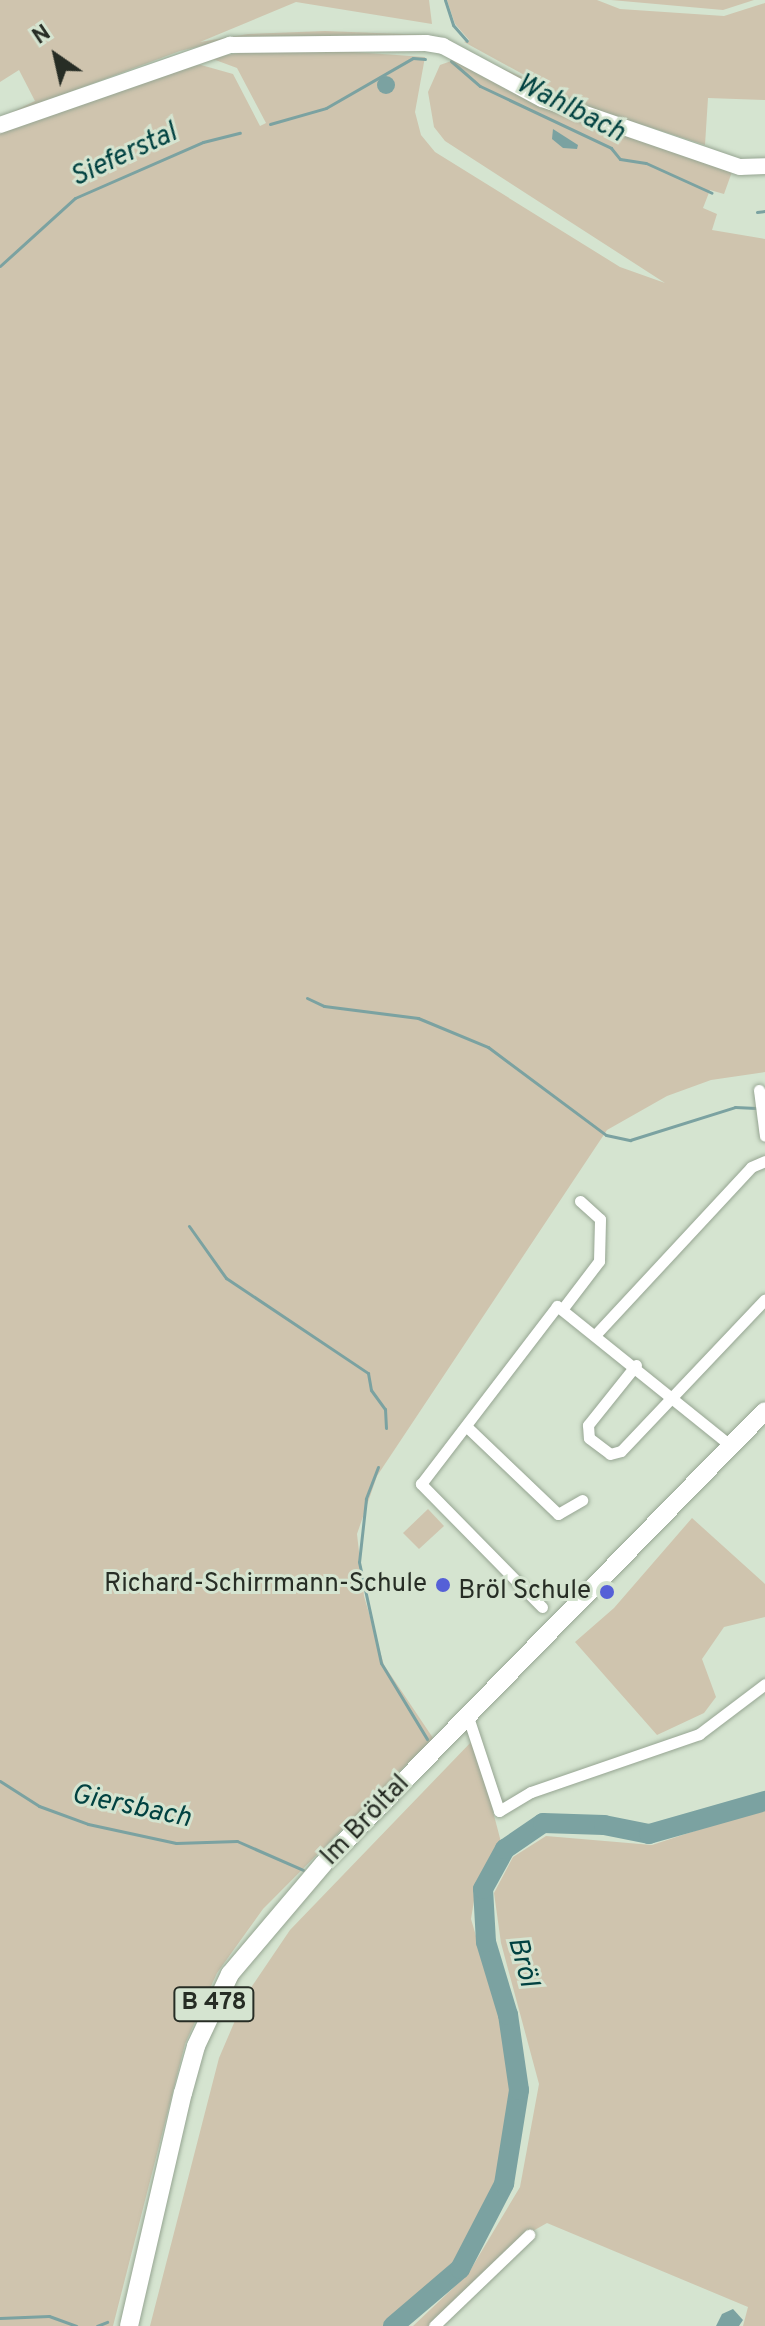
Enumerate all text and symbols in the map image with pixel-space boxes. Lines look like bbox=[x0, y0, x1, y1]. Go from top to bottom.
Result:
north arrow bbox=[16, 16, 96, 96]
text: N bbox=[28, 20, 56, 51]
water label: Wahlbach bbox=[510, 67, 630, 151]
water label: Sieferstal bbox=[65, 117, 183, 195]
place label: Richard-Schirrmann-Schule bbox=[104, 1569, 427, 1601]
marker: Richard-Schirrmann-Schule bbox=[434, 1576, 452, 1594]
place label: Bröl Schule bbox=[458, 1576, 591, 1608]
marker: Bröl Schule bbox=[598, 1583, 616, 1601]
street label: Im Bröltal bbox=[315, 1769, 417, 1873]
water label: Giersbach bbox=[68, 1778, 194, 1836]
water label: Bröl bbox=[499, 1933, 545, 1991]
road number: B 478 bbox=[172, 1984, 256, 2024]

